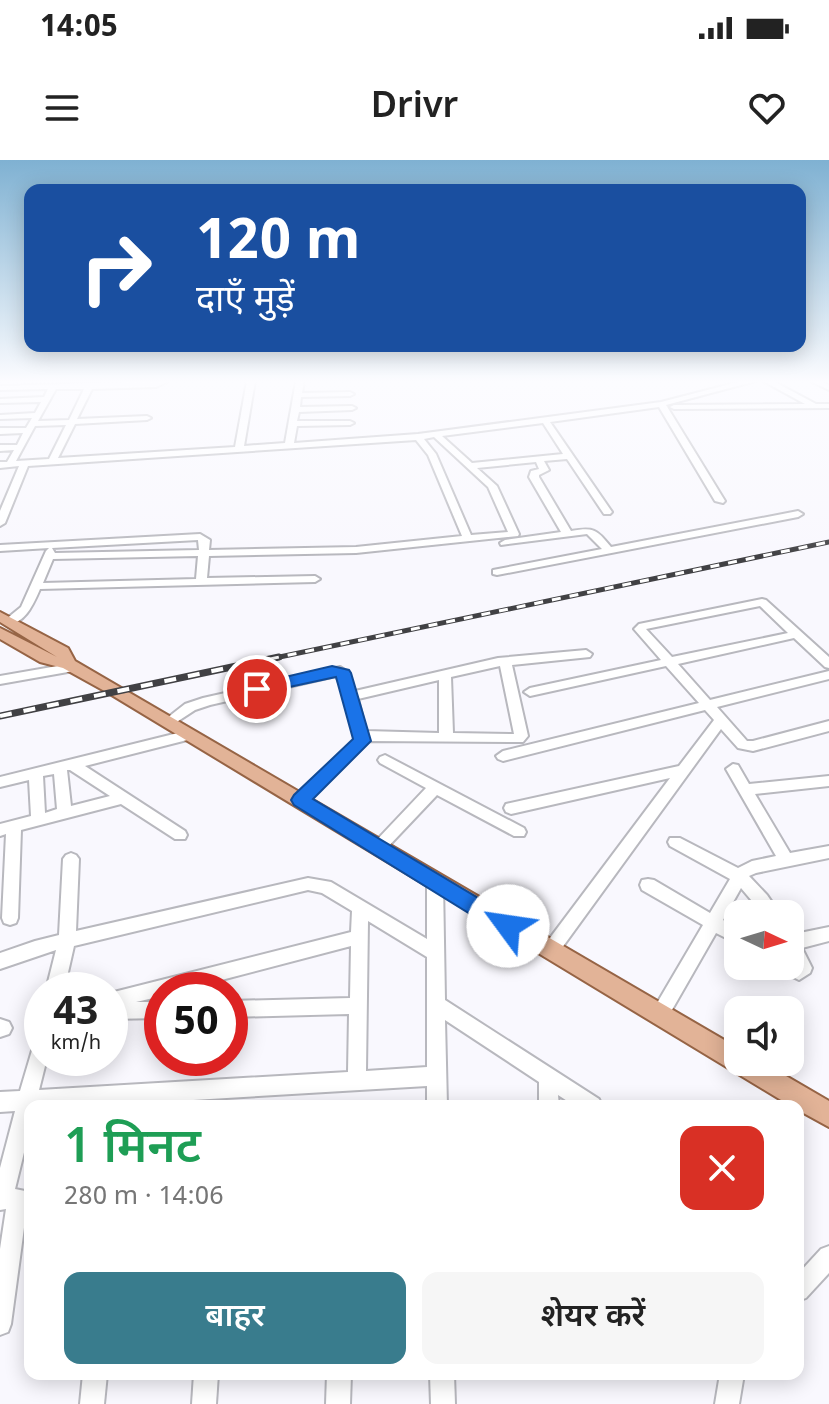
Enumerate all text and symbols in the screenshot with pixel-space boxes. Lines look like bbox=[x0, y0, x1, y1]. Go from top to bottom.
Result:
text: 14:05 bbox=[40, 9, 118, 48]
text: Drivr bbox=[371, 85, 458, 132]
icon: menu bbox=[40, 86, 84, 130]
icon: heart bbox=[745, 86, 789, 130]
text: 120 m bbox=[196, 208, 360, 281]
icon: right bbox=[64, 216, 168, 320]
text: दाएँ मुड़ें bbox=[196, 279, 295, 326]
pin bbox=[223, 655, 291, 723]
icon: arrive bbox=[235, 667, 279, 711]
position arrow bbox=[466, 884, 550, 968]
north arrow bbox=[724, 900, 804, 980]
map controls bbox=[724, 900, 804, 1076]
speed limit sign: 50 bbox=[144, 972, 248, 1076]
text: 43 bbox=[53, 988, 99, 1040]
button: sound bbox=[724, 996, 804, 1076]
text: km/h bbox=[51, 1031, 101, 1057]
text: 1 मिनट bbox=[64, 1119, 201, 1182]
button: close bbox=[680, 1126, 764, 1210]
text: 280 m · 14:06 bbox=[64, 1181, 223, 1215]
button: बाहर bbox=[64, 1272, 406, 1364]
button: शेयर करें bbox=[422, 1272, 764, 1364]

